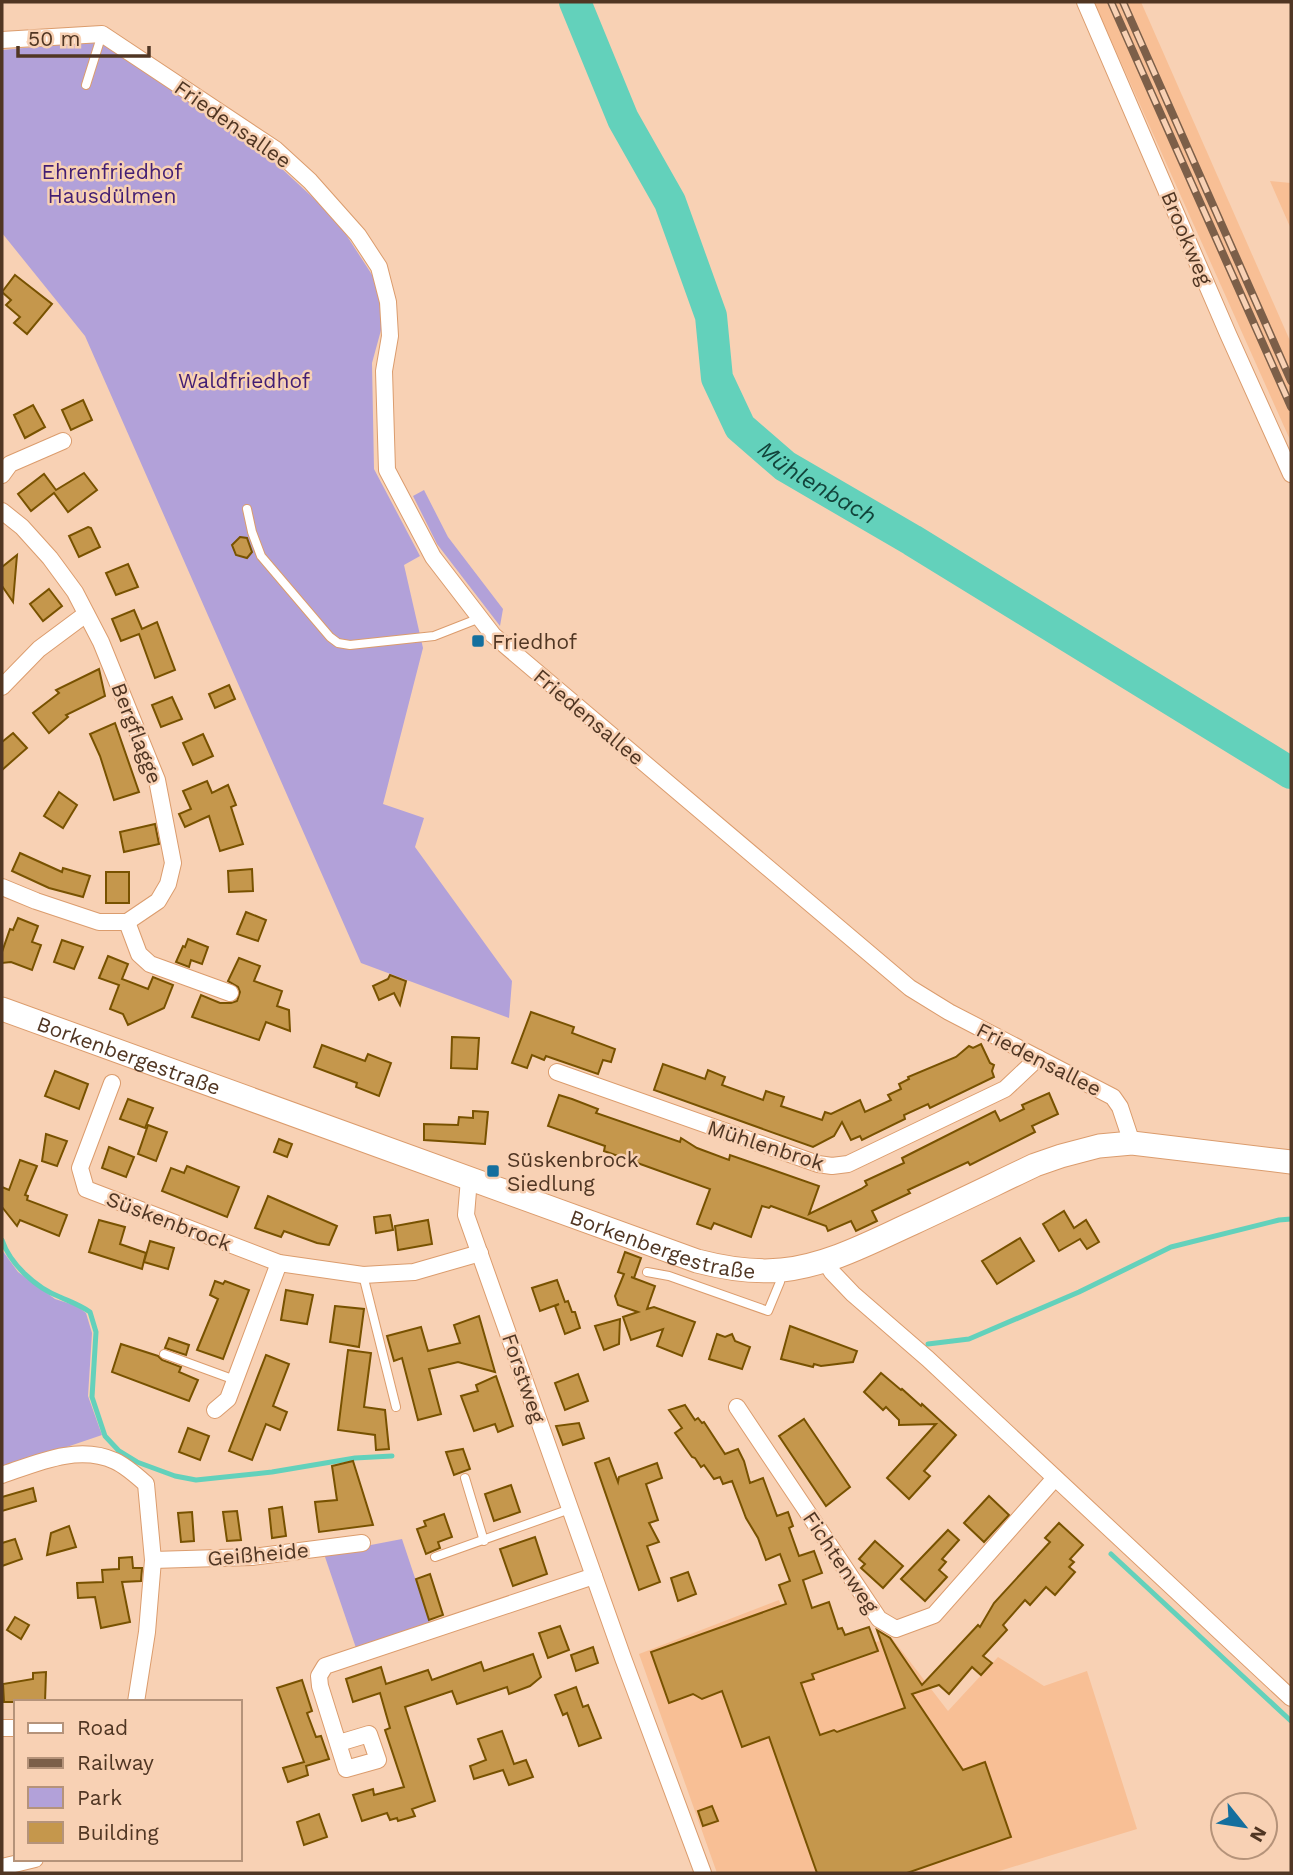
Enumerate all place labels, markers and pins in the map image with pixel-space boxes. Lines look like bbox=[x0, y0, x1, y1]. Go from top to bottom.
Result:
place label: Friedhof bbox=[492, 629, 577, 654]
marker: Friedhof bbox=[470, 633, 486, 649]
place label: Süskenbrock Siedlung bbox=[507, 1147, 639, 1196]
marker: Süskenbrock Siedlung bbox=[485, 1163, 501, 1179]

